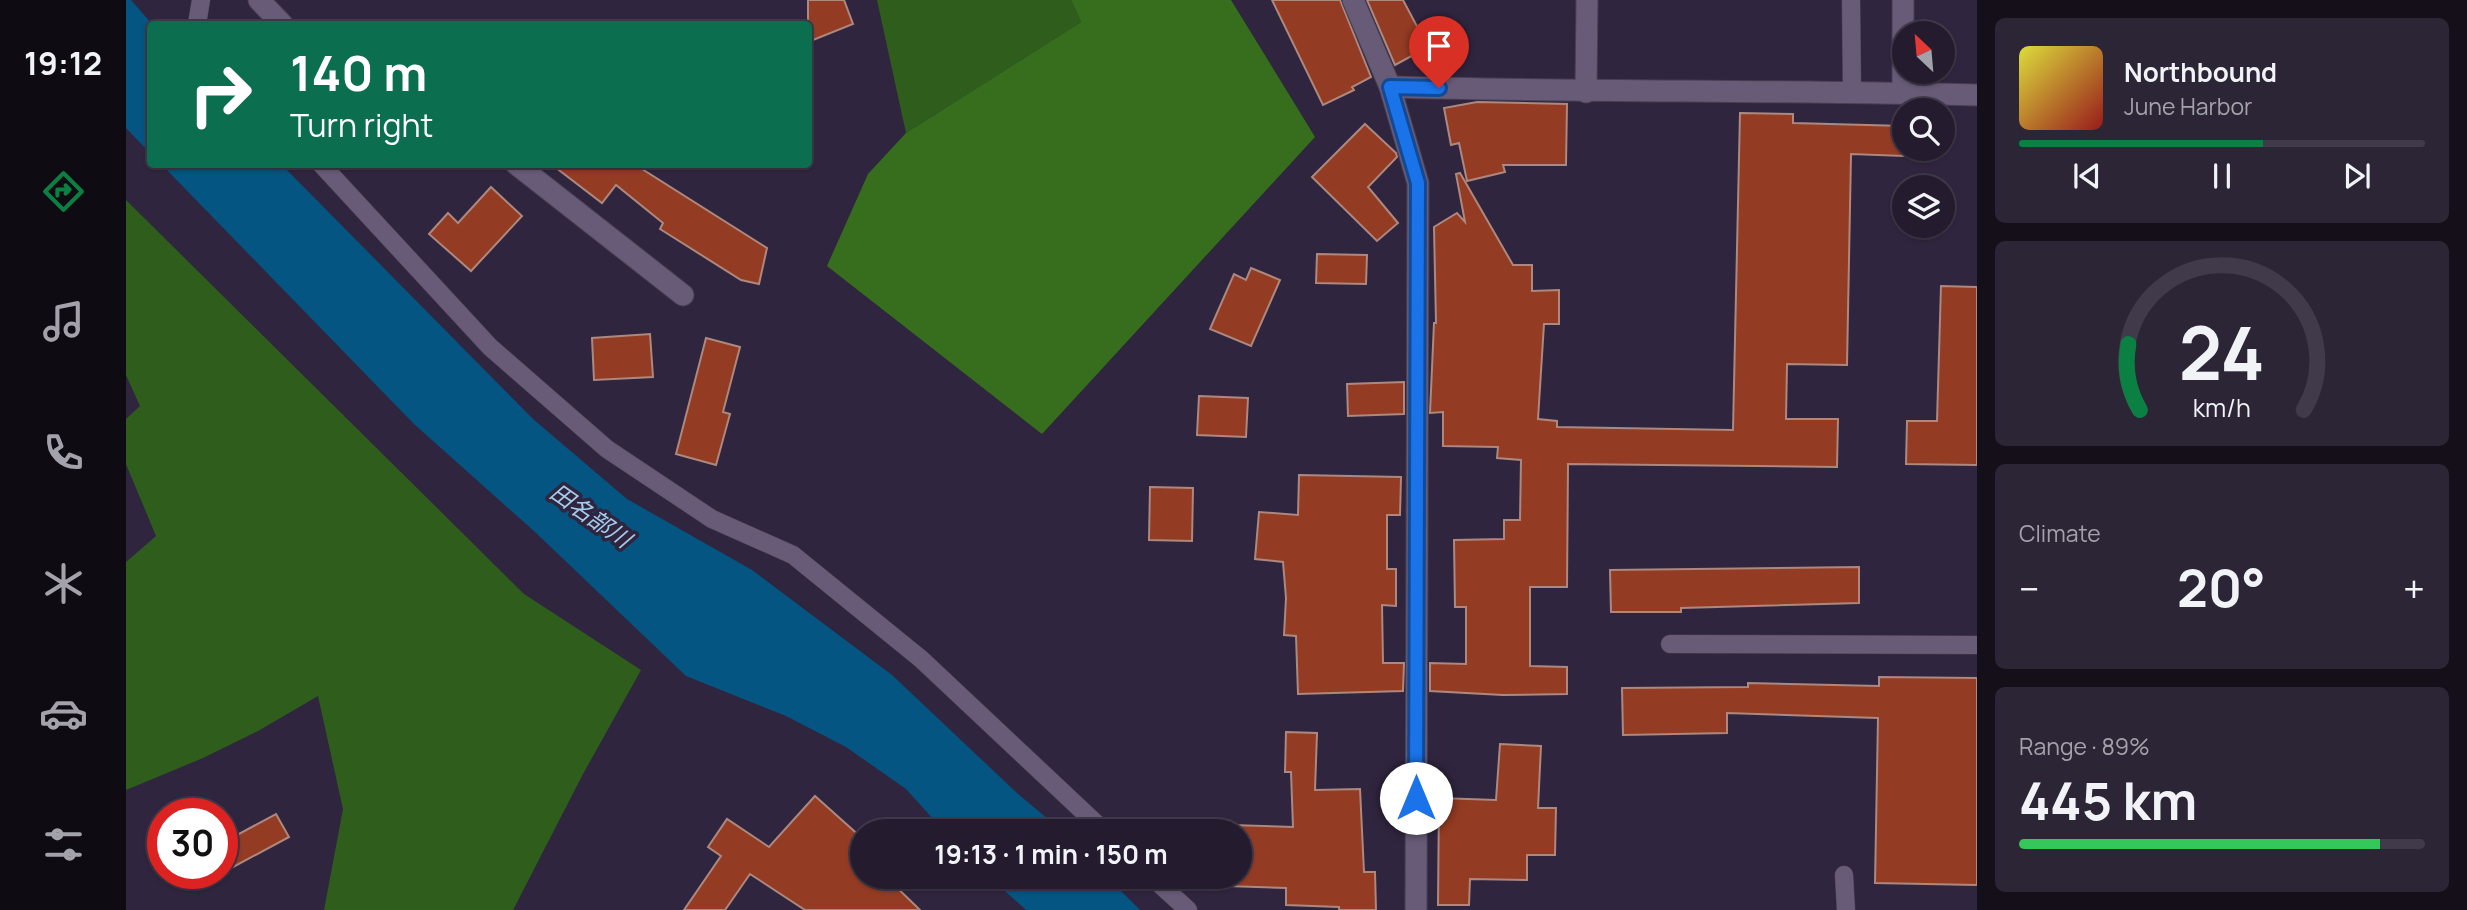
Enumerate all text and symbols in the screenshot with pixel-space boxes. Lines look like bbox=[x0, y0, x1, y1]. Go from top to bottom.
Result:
pin bbox=[1409, 16, 1469, 88]
north arrow bbox=[1892, 21, 1955, 84]
map controls bbox=[1892, 21, 1955, 238]
icon: arrive bbox=[1420, 27, 1458, 65]
text: 140 m bbox=[290, 39, 427, 106]
text: 19:12 bbox=[24, 41, 102, 85]
icon: right bbox=[175, 49, 266, 140]
text: Northbound bbox=[2124, 54, 2277, 90]
text: June Harbor bbox=[2124, 90, 2252, 122]
button: search bbox=[1892, 98, 1955, 161]
text: Turn right bbox=[290, 103, 433, 147]
icon: previous bbox=[2068, 157, 2106, 195]
icon: pause bbox=[2203, 157, 2241, 195]
icon: next bbox=[2338, 157, 2376, 195]
icon: directions bbox=[39, 167, 88, 216]
button: layers bbox=[1892, 175, 1955, 238]
icon: music bbox=[39, 297, 88, 346]
text: 24 bbox=[2179, 302, 2265, 402]
text: km/h bbox=[2193, 389, 2251, 424]
icon: phone bbox=[39, 428, 88, 477]
water label: 田名部川 bbox=[544, 476, 640, 556]
text: Climate bbox=[2019, 517, 2101, 549]
text: 20° bbox=[2177, 552, 2266, 623]
icon: climate bbox=[39, 559, 88, 608]
text: − bbox=[2019, 562, 2040, 614]
text: + bbox=[2403, 562, 2425, 614]
icon: car bbox=[39, 689, 88, 738]
text: Range · 89% bbox=[2019, 730, 2150, 762]
position arrow bbox=[1379, 761, 1453, 835]
text: 445 km bbox=[2019, 765, 2197, 836]
speed limit sign: 30 bbox=[147, 798, 238, 889]
icon: filters bbox=[39, 820, 88, 869]
text: 19:13 · 1 min · 150 m bbox=[934, 836, 1168, 872]

